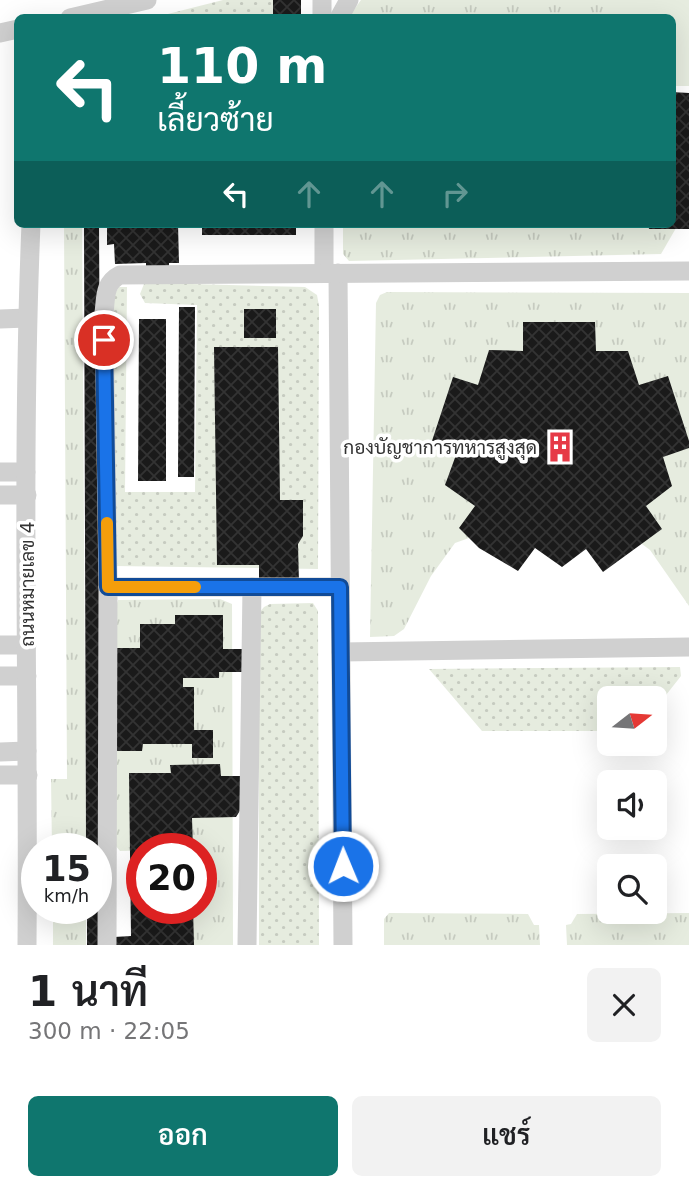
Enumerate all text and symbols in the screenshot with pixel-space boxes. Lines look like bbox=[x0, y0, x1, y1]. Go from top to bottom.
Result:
text: 110 m bbox=[157, 38, 327, 95]
icon: left bbox=[42, 42, 133, 133]
text: เลี้ยวซ้าย bbox=[157, 101, 274, 139]
icon: left bbox=[217, 175, 255, 213]
icon: ahead bbox=[290, 175, 328, 213]
icon: ahead bbox=[363, 175, 401, 213]
icon: right bbox=[436, 175, 474, 213]
pin bbox=[74, 310, 134, 370]
icon: arrive bbox=[85, 321, 123, 359]
building icon: กองบัญชาการทหารสูงสุด bbox=[543, 430, 577, 464]
place label: กองบัญชาการทหารสูงสุด bbox=[343, 436, 537, 461]
street label: ถนนหมายเลข 4 bbox=[16, 521, 38, 647]
north arrow bbox=[597, 686, 667, 756]
map controls bbox=[597, 686, 667, 924]
button: sound bbox=[597, 770, 667, 840]
position arrow bbox=[306, 829, 380, 903]
speed limit sign: 20 bbox=[126, 833, 217, 924]
text: 15 bbox=[42, 849, 91, 889]
button: search bbox=[597, 854, 667, 924]
text: km/h bbox=[44, 885, 89, 906]
text: 1 นาที bbox=[28, 967, 148, 1016]
button: close bbox=[587, 968, 661, 1042]
text: 300 m · 22:05 bbox=[28, 1018, 190, 1044]
button: ออก bbox=[28, 1096, 338, 1176]
button: แชร์ bbox=[352, 1096, 661, 1176]

